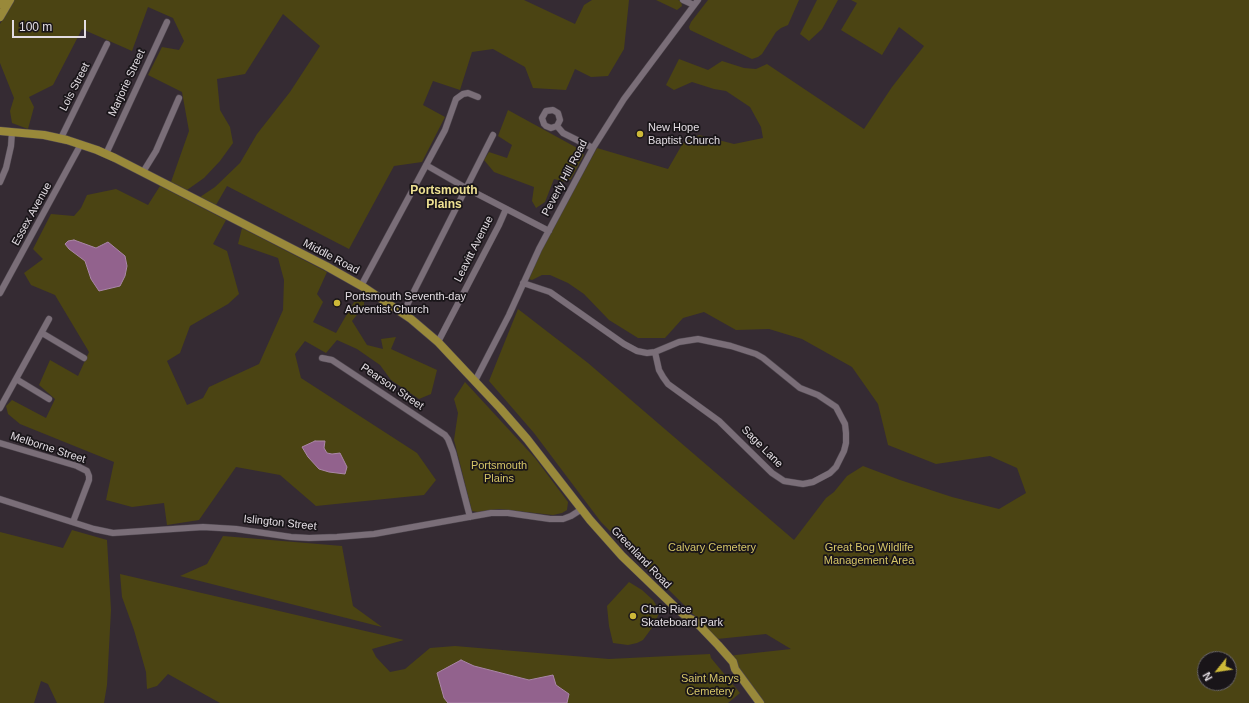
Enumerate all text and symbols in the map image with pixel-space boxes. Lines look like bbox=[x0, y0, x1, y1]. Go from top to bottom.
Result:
scale bar bbox=[14, 12, 88, 38]
text: 100 m bbox=[19, 20, 52, 34]
street label: Marjorie Street bbox=[106, 48, 148, 118]
street label: Lois Street bbox=[57, 61, 93, 113]
place label: New Hope Baptist Church bbox=[648, 121, 720, 147]
marker: New Hope Baptist Church bbox=[635, 129, 645, 139]
street label: Peverly Hill Road bbox=[539, 138, 591, 218]
street label: Essex Avenue bbox=[9, 180, 55, 248]
district label: Portsmouth Plains bbox=[410, 184, 478, 212]
street label: Leavitt Avenue bbox=[452, 214, 496, 284]
street label: Middle Road bbox=[301, 237, 361, 277]
place label: Portsmouth Seventh-day Adventist Church bbox=[345, 290, 466, 316]
marker: Portsmouth Seventh-day Adventist Church bbox=[332, 298, 342, 308]
street label: Pearson Street bbox=[358, 361, 426, 413]
street label: Sage Lane bbox=[739, 424, 785, 470]
street label: Melborne Street bbox=[9, 430, 87, 466]
park label: Portsmouth Plains bbox=[471, 459, 527, 485]
street label: Islington Street bbox=[243, 513, 317, 533]
street label: Greenland Road bbox=[608, 524, 674, 592]
park label: Calvary Cemetery bbox=[668, 541, 756, 555]
park label: Great Bog Wildlife Management Area bbox=[824, 541, 914, 567]
place label: Chris Rice Skateboard Park bbox=[641, 603, 723, 629]
marker: Chris Rice Skateboard Park bbox=[628, 611, 638, 621]
north arrow bbox=[1197, 651, 1237, 691]
text: N bbox=[1200, 670, 1215, 683]
park label: Saint Marys Cemetery bbox=[681, 672, 739, 698]

